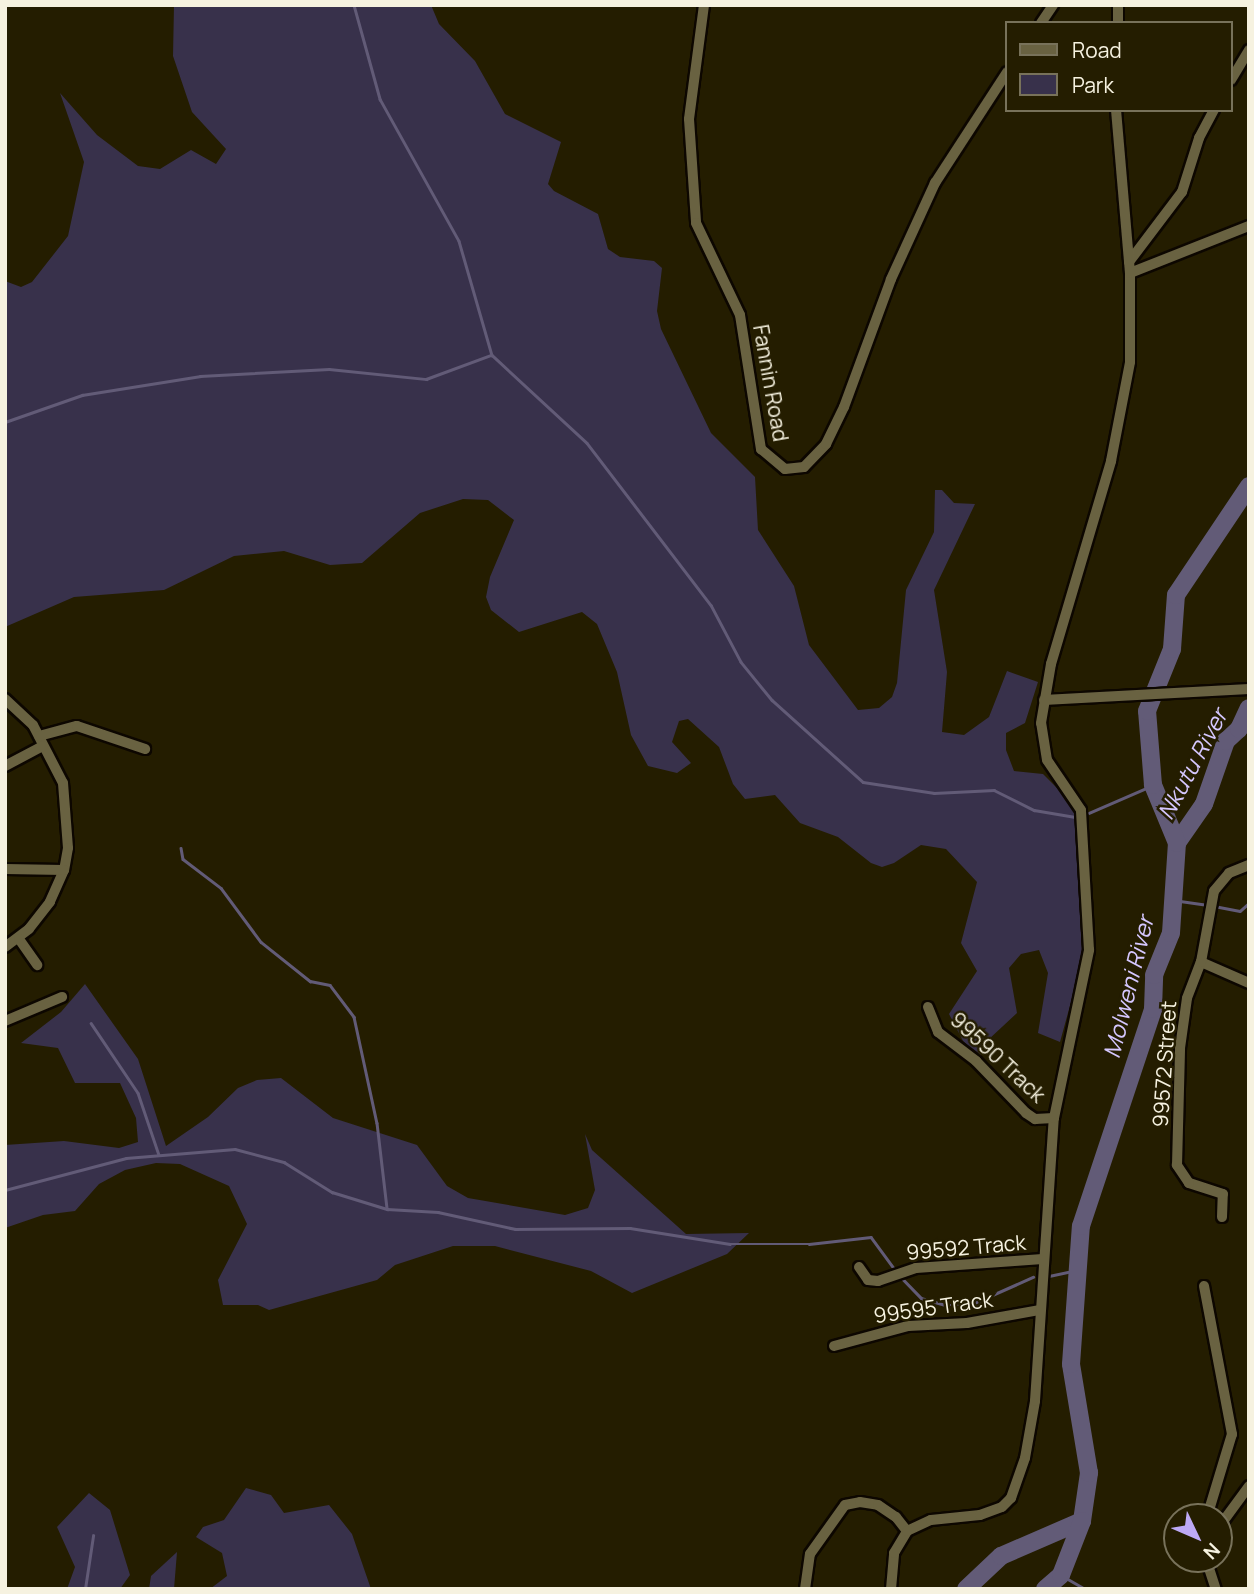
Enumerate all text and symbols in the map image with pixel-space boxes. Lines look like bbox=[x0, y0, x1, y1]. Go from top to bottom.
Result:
legend bbox=[1006, 21, 1233, 112]
text: Road bbox=[1072, 36, 1122, 64]
text: Park bbox=[1072, 71, 1114, 99]
street label: Fannin Road bbox=[748, 323, 794, 443]
water label: Nkutu River bbox=[1151, 704, 1233, 824]
water label: Molweni River bbox=[1097, 913, 1159, 1061]
street label: 99572 Street bbox=[1147, 1000, 1181, 1128]
street label: 99590 Track bbox=[945, 1007, 1051, 1107]
street label: 99592 Track bbox=[905, 1229, 1027, 1265]
street label: 99595 Track bbox=[872, 1286, 994, 1328]
north arrow bbox=[1163, 1503, 1233, 1573]
text: N bbox=[1198, 1537, 1226, 1565]

